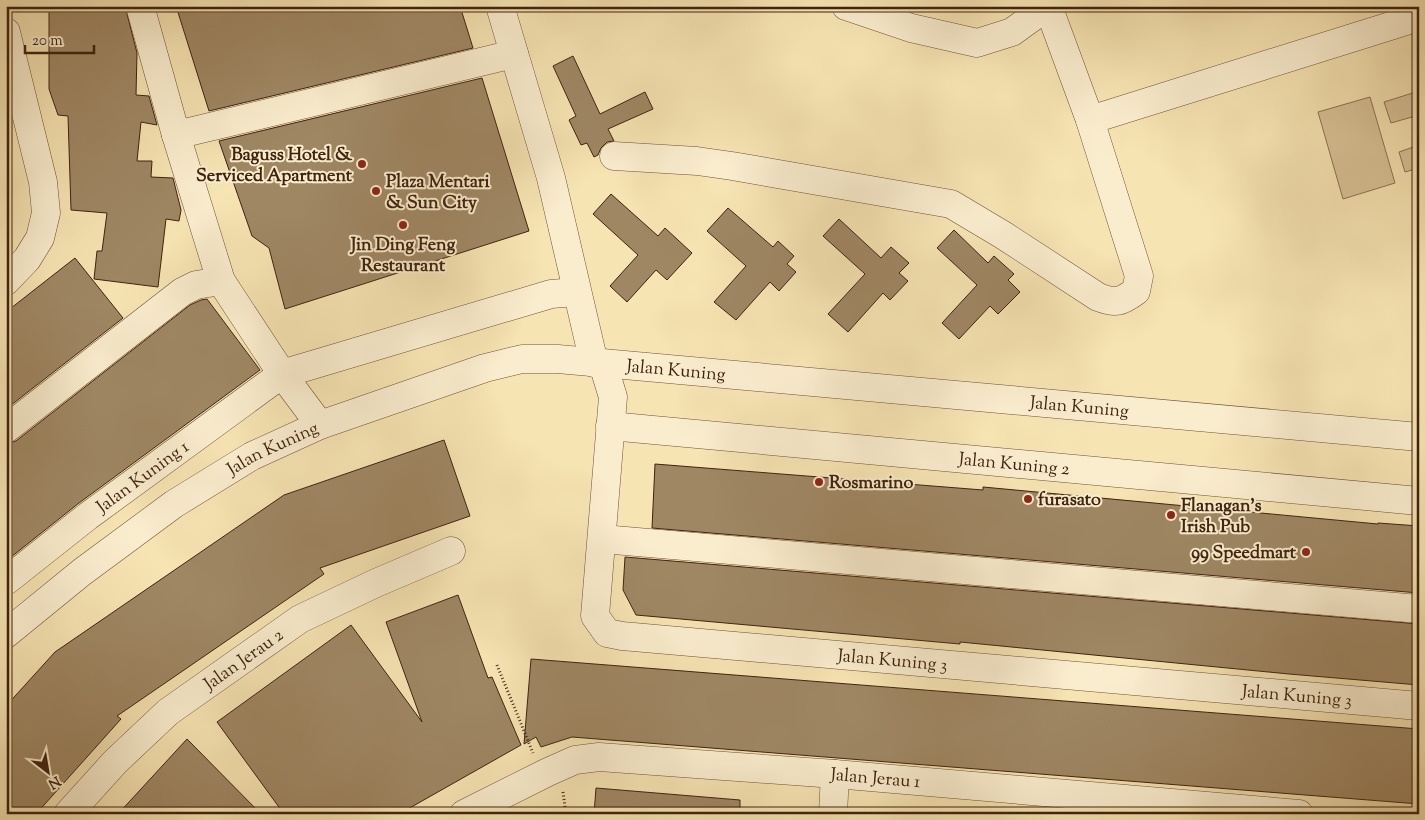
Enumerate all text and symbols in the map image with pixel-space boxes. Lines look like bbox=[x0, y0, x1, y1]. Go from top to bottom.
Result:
scale bar bbox=[25, 22, 94, 54]
text: 20 m bbox=[32, 31, 63, 52]
place label: Baguss Hotel & Serviced Apartment bbox=[196, 143, 353, 190]
marker: Baguss Hotel & Serviced Apartment bbox=[356, 158, 368, 170]
place label: Plaza Mentari & Sun City bbox=[386, 170, 490, 217]
marker: Plaza Mentari & Sun City bbox=[370, 185, 382, 197]
marker: Jin Ding Feng Restaurant bbox=[397, 219, 409, 231]
place label: Jin Ding Feng Restaurant bbox=[349, 233, 455, 280]
street label: Jalan Kuning bbox=[624, 354, 727, 389]
street label: Jalan Kuning bbox=[1028, 391, 1130, 426]
street label: Jalan Kuning bbox=[222, 416, 323, 484]
street label: Jalan Kuning 1 bbox=[91, 435, 195, 521]
street label: Jalan Kuning 2 bbox=[956, 447, 1071, 484]
place label: Rosmarino bbox=[829, 471, 914, 497]
marker: Rosmarino bbox=[813, 476, 825, 488]
place label: furasato bbox=[1038, 488, 1101, 514]
marker: furasato bbox=[1022, 493, 1034, 505]
place label: Flanagan's Irish Pub bbox=[1181, 494, 1261, 541]
marker: Flanagan's Irish Pub bbox=[1165, 509, 1177, 521]
place label: 99 Speedmart bbox=[1191, 541, 1297, 567]
marker: 99 Speedmart bbox=[1300, 546, 1312, 558]
street label: Jalan Jerau 2 bbox=[198, 623, 290, 698]
street label: Jalan Kuning 3 bbox=[835, 644, 949, 680]
street label: Jalan Kuning 3 bbox=[1240, 679, 1353, 715]
north arrow bbox=[22, 748, 72, 798]
street label: Jalan Jerau 1 bbox=[829, 763, 921, 796]
text: N bbox=[44, 770, 64, 793]

